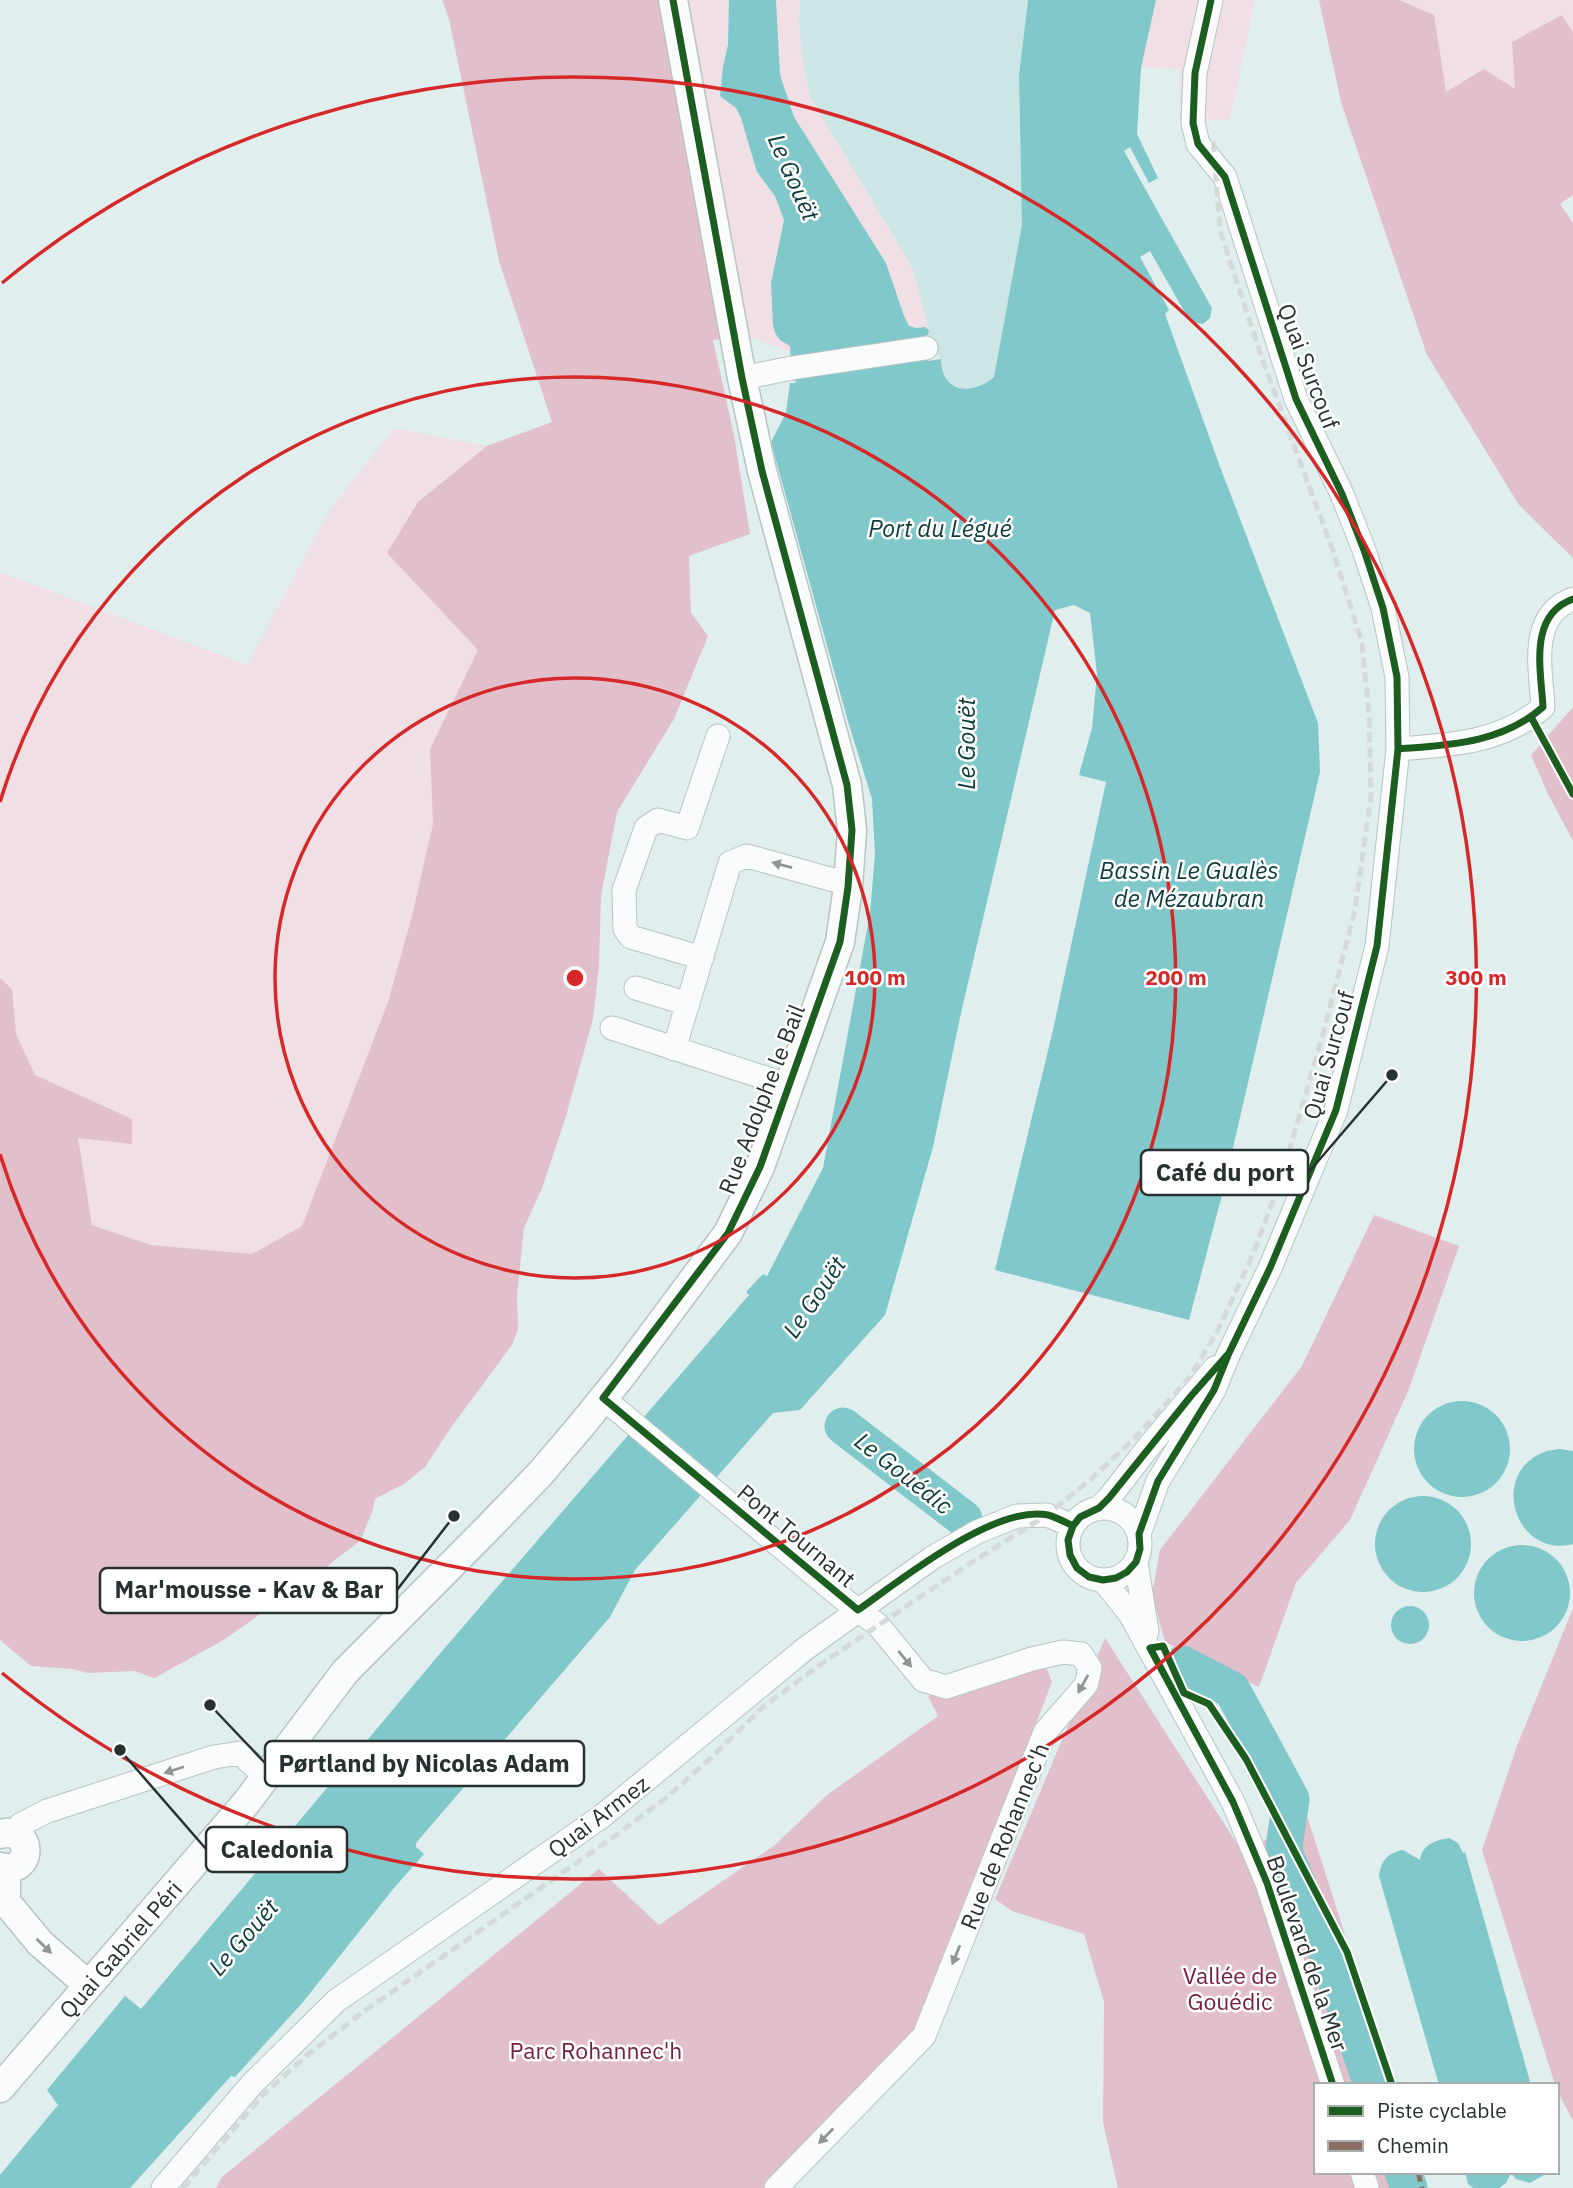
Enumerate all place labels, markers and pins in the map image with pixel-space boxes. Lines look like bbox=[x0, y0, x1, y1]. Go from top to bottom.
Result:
centre of rings bbox=[563, 966, 587, 990]
callout: Café du port bbox=[1141, 1150, 1308, 1195]
callout: Mar'mousse - Kav & Bar bbox=[100, 1568, 397, 1613]
callout: Pørtland by Nicolas Adam bbox=[265, 1741, 584, 1786]
callout: Caledonia bbox=[206, 1827, 347, 1872]

